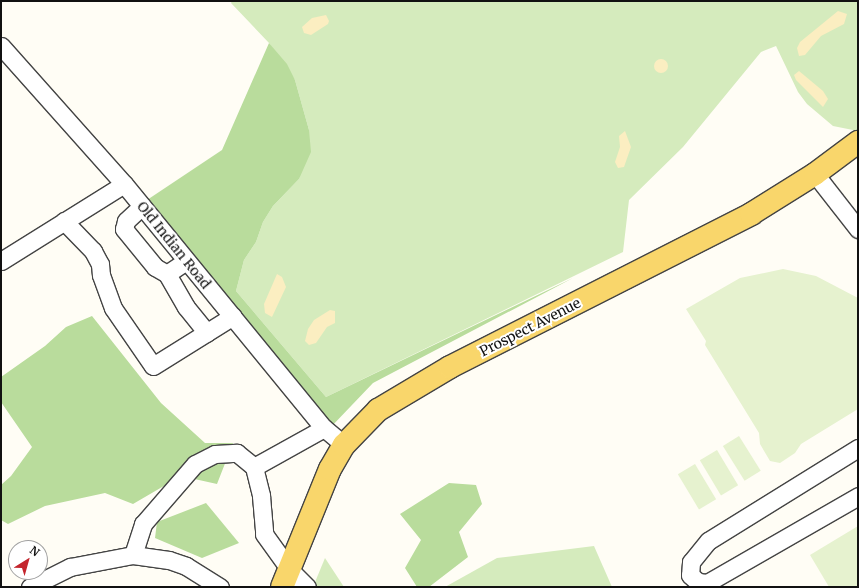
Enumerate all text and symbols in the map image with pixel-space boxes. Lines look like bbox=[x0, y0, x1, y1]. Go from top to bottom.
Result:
street label: Old Indian Road bbox=[134, 198, 214, 292]
street label: Prospect Avenue bbox=[477, 294, 583, 360]
north arrow bbox=[8, 540, 48, 580]
text: N bbox=[27, 543, 42, 559]

